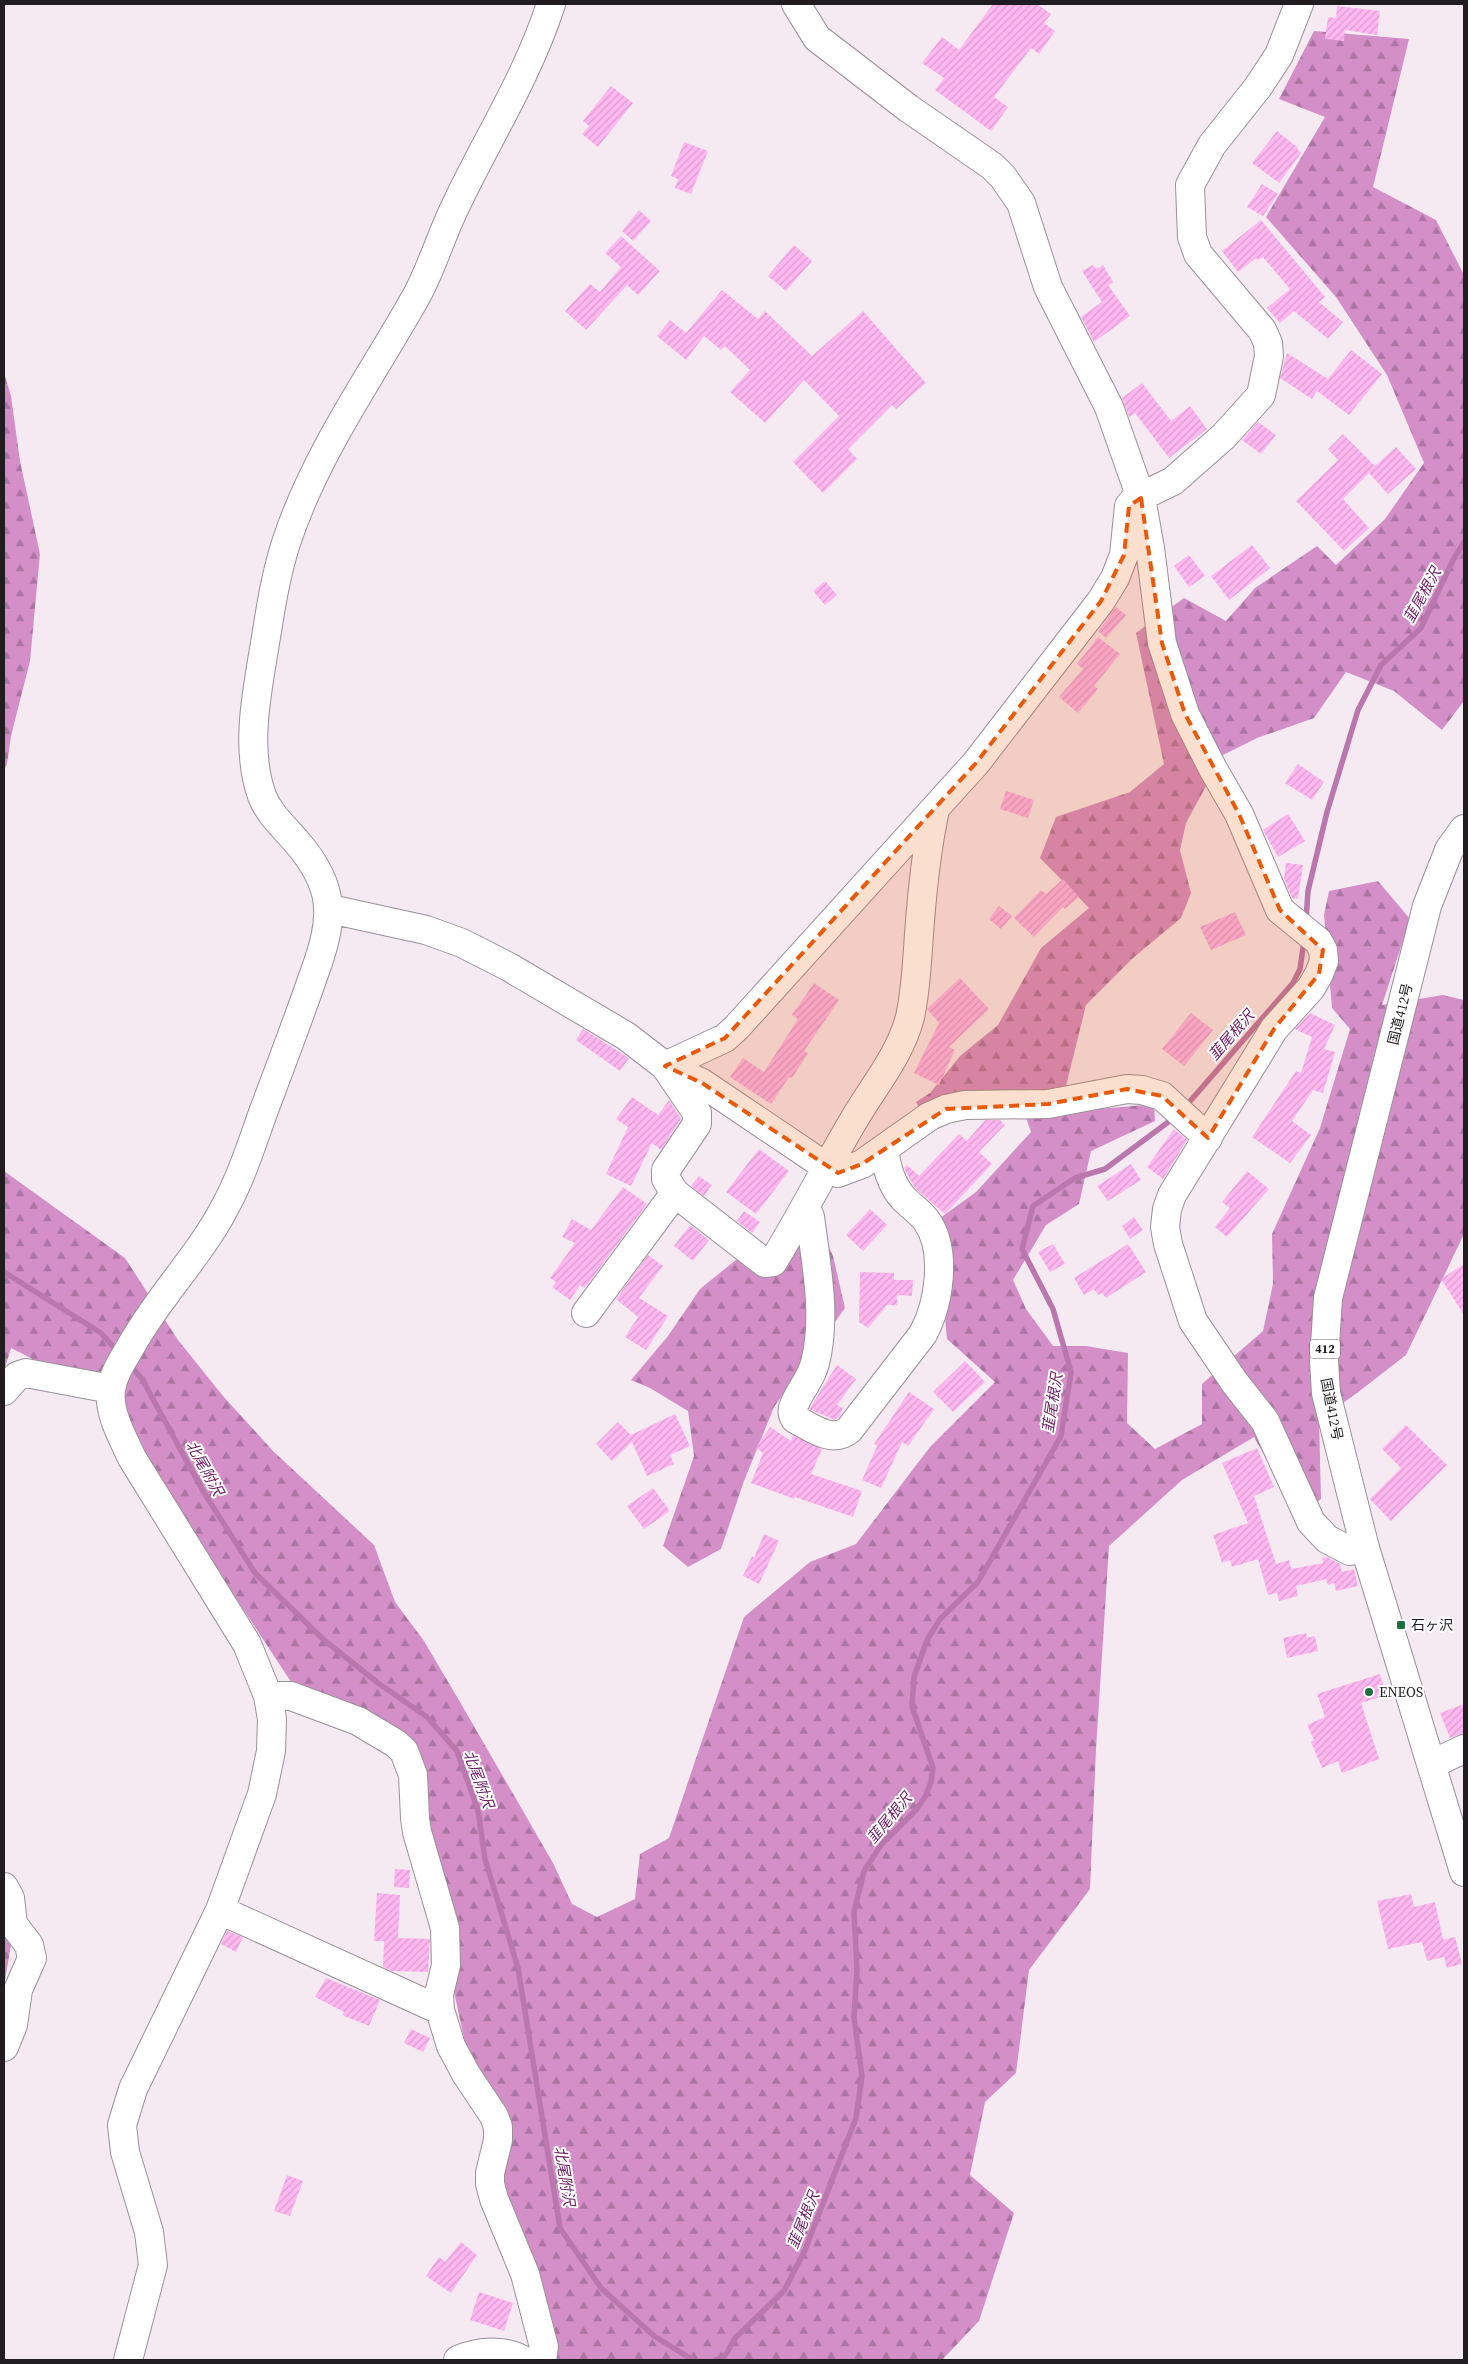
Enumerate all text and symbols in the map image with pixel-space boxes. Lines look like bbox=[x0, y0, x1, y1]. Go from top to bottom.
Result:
water label: 韮尾根沢 bbox=[1398, 562, 1447, 626]
street label: 国道412号 bbox=[1383, 981, 1417, 1047]
water label: 韮尾根沢 bbox=[1203, 1004, 1260, 1065]
road number: 412 bbox=[1310, 1340, 1340, 1358]
water label: 韮尾根沢 bbox=[1037, 1370, 1067, 1434]
street label: 国道412号 bbox=[1316, 1376, 1348, 1442]
water label: 北尾附沢 bbox=[181, 1437, 230, 1501]
place label: 石ヶ沢 bbox=[1411, 1615, 1453, 1635]
marker: 石ヶ沢 bbox=[1395, 1619, 1407, 1631]
place label: ENEOS bbox=[1379, 1682, 1423, 1702]
marker: ENEOS bbox=[1363, 1686, 1375, 1698]
water label: 北尾附沢 bbox=[459, 1747, 500, 1813]
water label: 韮尾根沢 bbox=[862, 1787, 918, 1848]
water label: 北尾附沢 bbox=[550, 2145, 580, 2209]
water label: 韮尾根沢 bbox=[782, 2186, 825, 2252]

